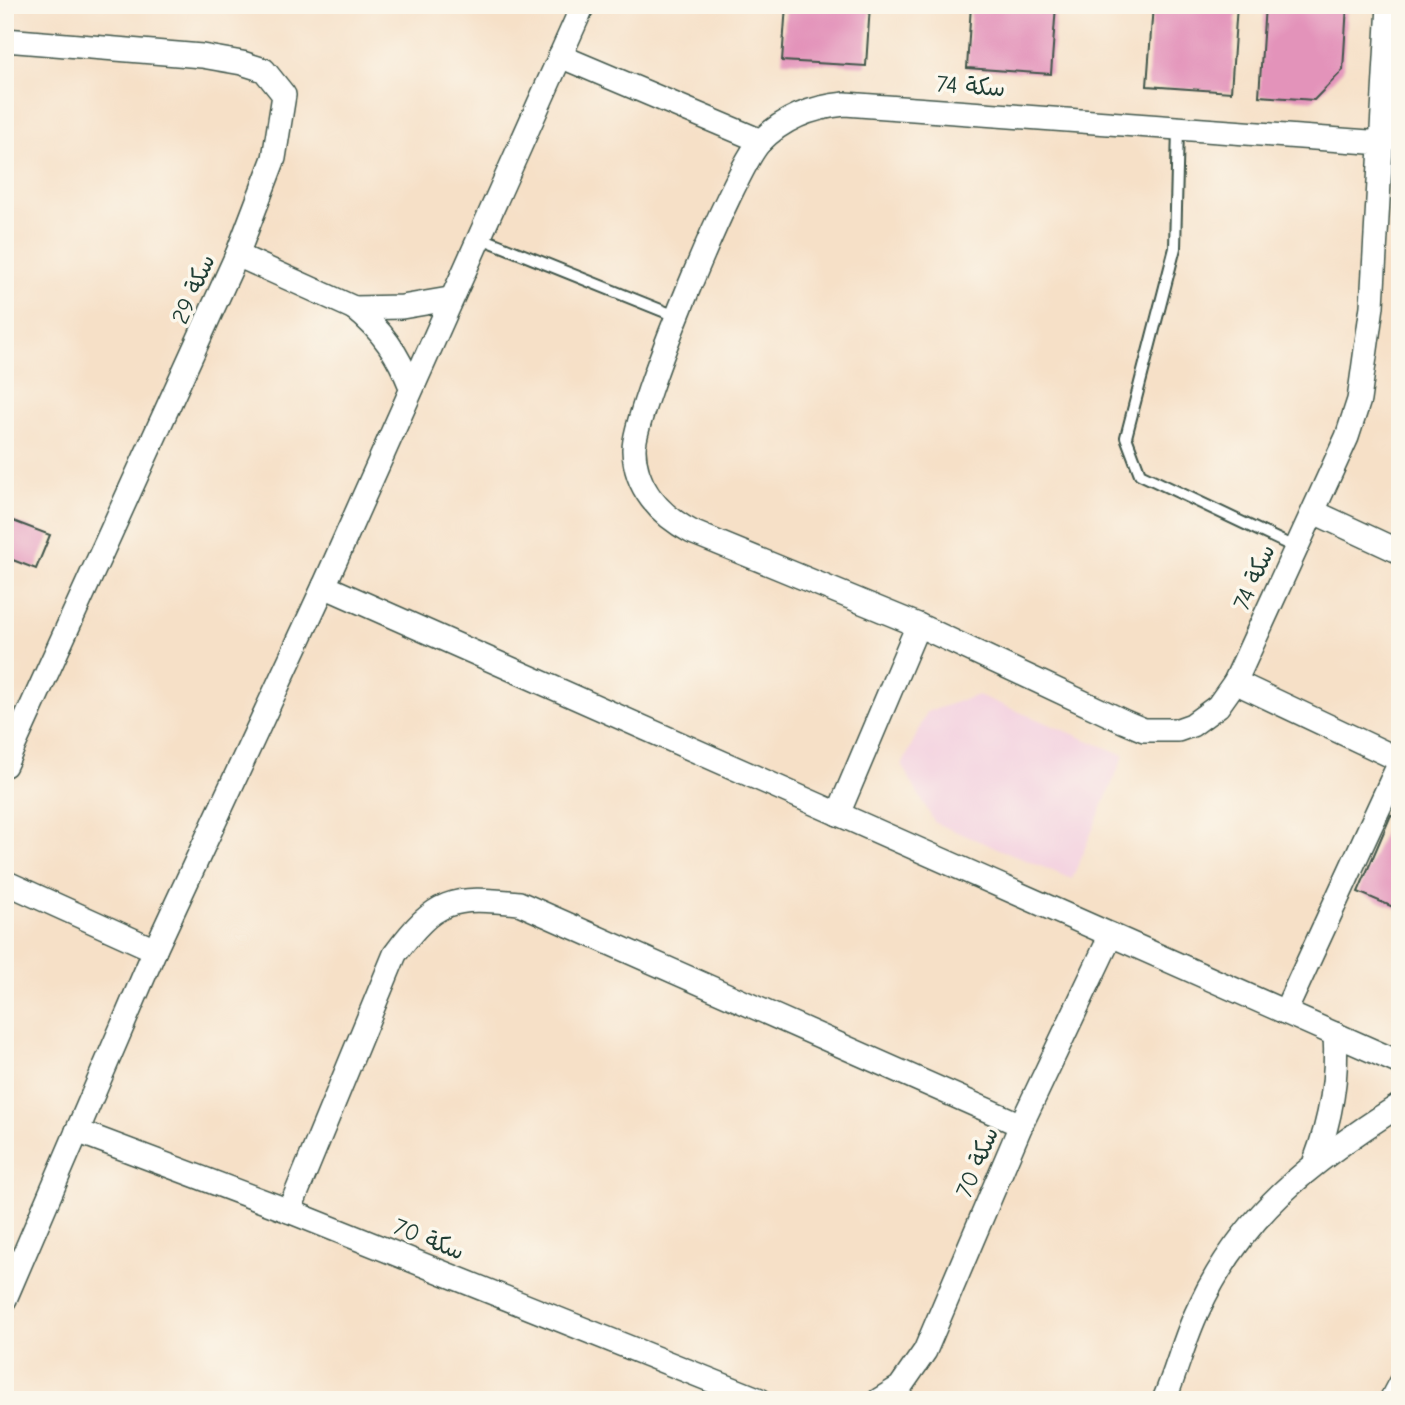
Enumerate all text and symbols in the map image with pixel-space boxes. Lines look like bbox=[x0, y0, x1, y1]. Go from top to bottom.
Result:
street label: سكة 74 bbox=[936, 70, 1006, 102]
street label: سكة 29 bbox=[165, 250, 221, 328]
street label: سكة 74 bbox=[1227, 540, 1281, 614]
street label: سكة 70 bbox=[950, 1122, 1004, 1202]
street label: سكة 70 bbox=[389, 1212, 469, 1266]

